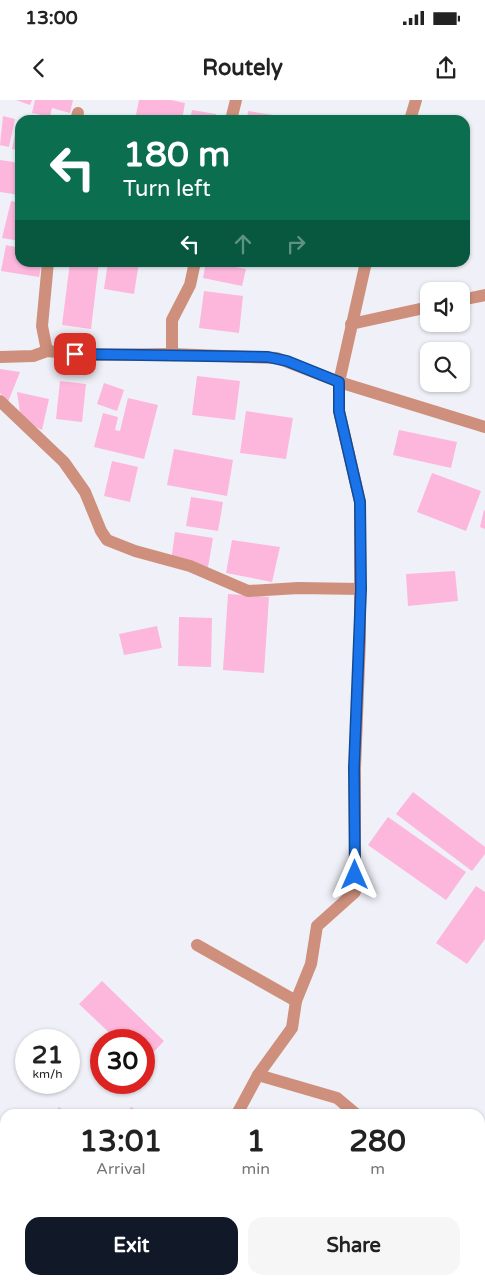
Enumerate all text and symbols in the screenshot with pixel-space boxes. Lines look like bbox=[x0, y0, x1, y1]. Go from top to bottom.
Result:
text: 13:00 bbox=[25, 7, 78, 29]
icon: back bbox=[25, 54, 53, 82]
icon: share bbox=[432, 54, 460, 82]
text: Routely bbox=[202, 55, 283, 81]
text: 180 m bbox=[123, 134, 230, 176]
icon: left bbox=[40, 135, 105, 200]
text: Turn left bbox=[123, 176, 211, 202]
icon: left bbox=[176, 230, 204, 258]
icon: ahead bbox=[229, 230, 257, 258]
icon: right bbox=[282, 230, 310, 258]
map controls bbox=[420, 282, 470, 392]
button: sound bbox=[420, 282, 470, 332]
pin bbox=[54, 333, 96, 375]
icon: arrive bbox=[61, 340, 89, 368]
button: search bbox=[420, 342, 470, 392]
position arrow bbox=[328, 848, 380, 900]
speed limit sign: 30 bbox=[90, 1029, 155, 1094]
text: 21 bbox=[32, 1040, 63, 1070]
text: km/h bbox=[32, 1067, 63, 1081]
text: 13:01 bbox=[79, 1123, 162, 1160]
text: 1 bbox=[246, 1123, 265, 1160]
text: 280 bbox=[349, 1123, 406, 1160]
text: Arrival bbox=[96, 1159, 146, 1179]
text: min bbox=[242, 1159, 270, 1179]
text: m bbox=[370, 1159, 385, 1179]
button: Exit bbox=[25, 1217, 238, 1275]
button: Share bbox=[248, 1217, 460, 1275]

